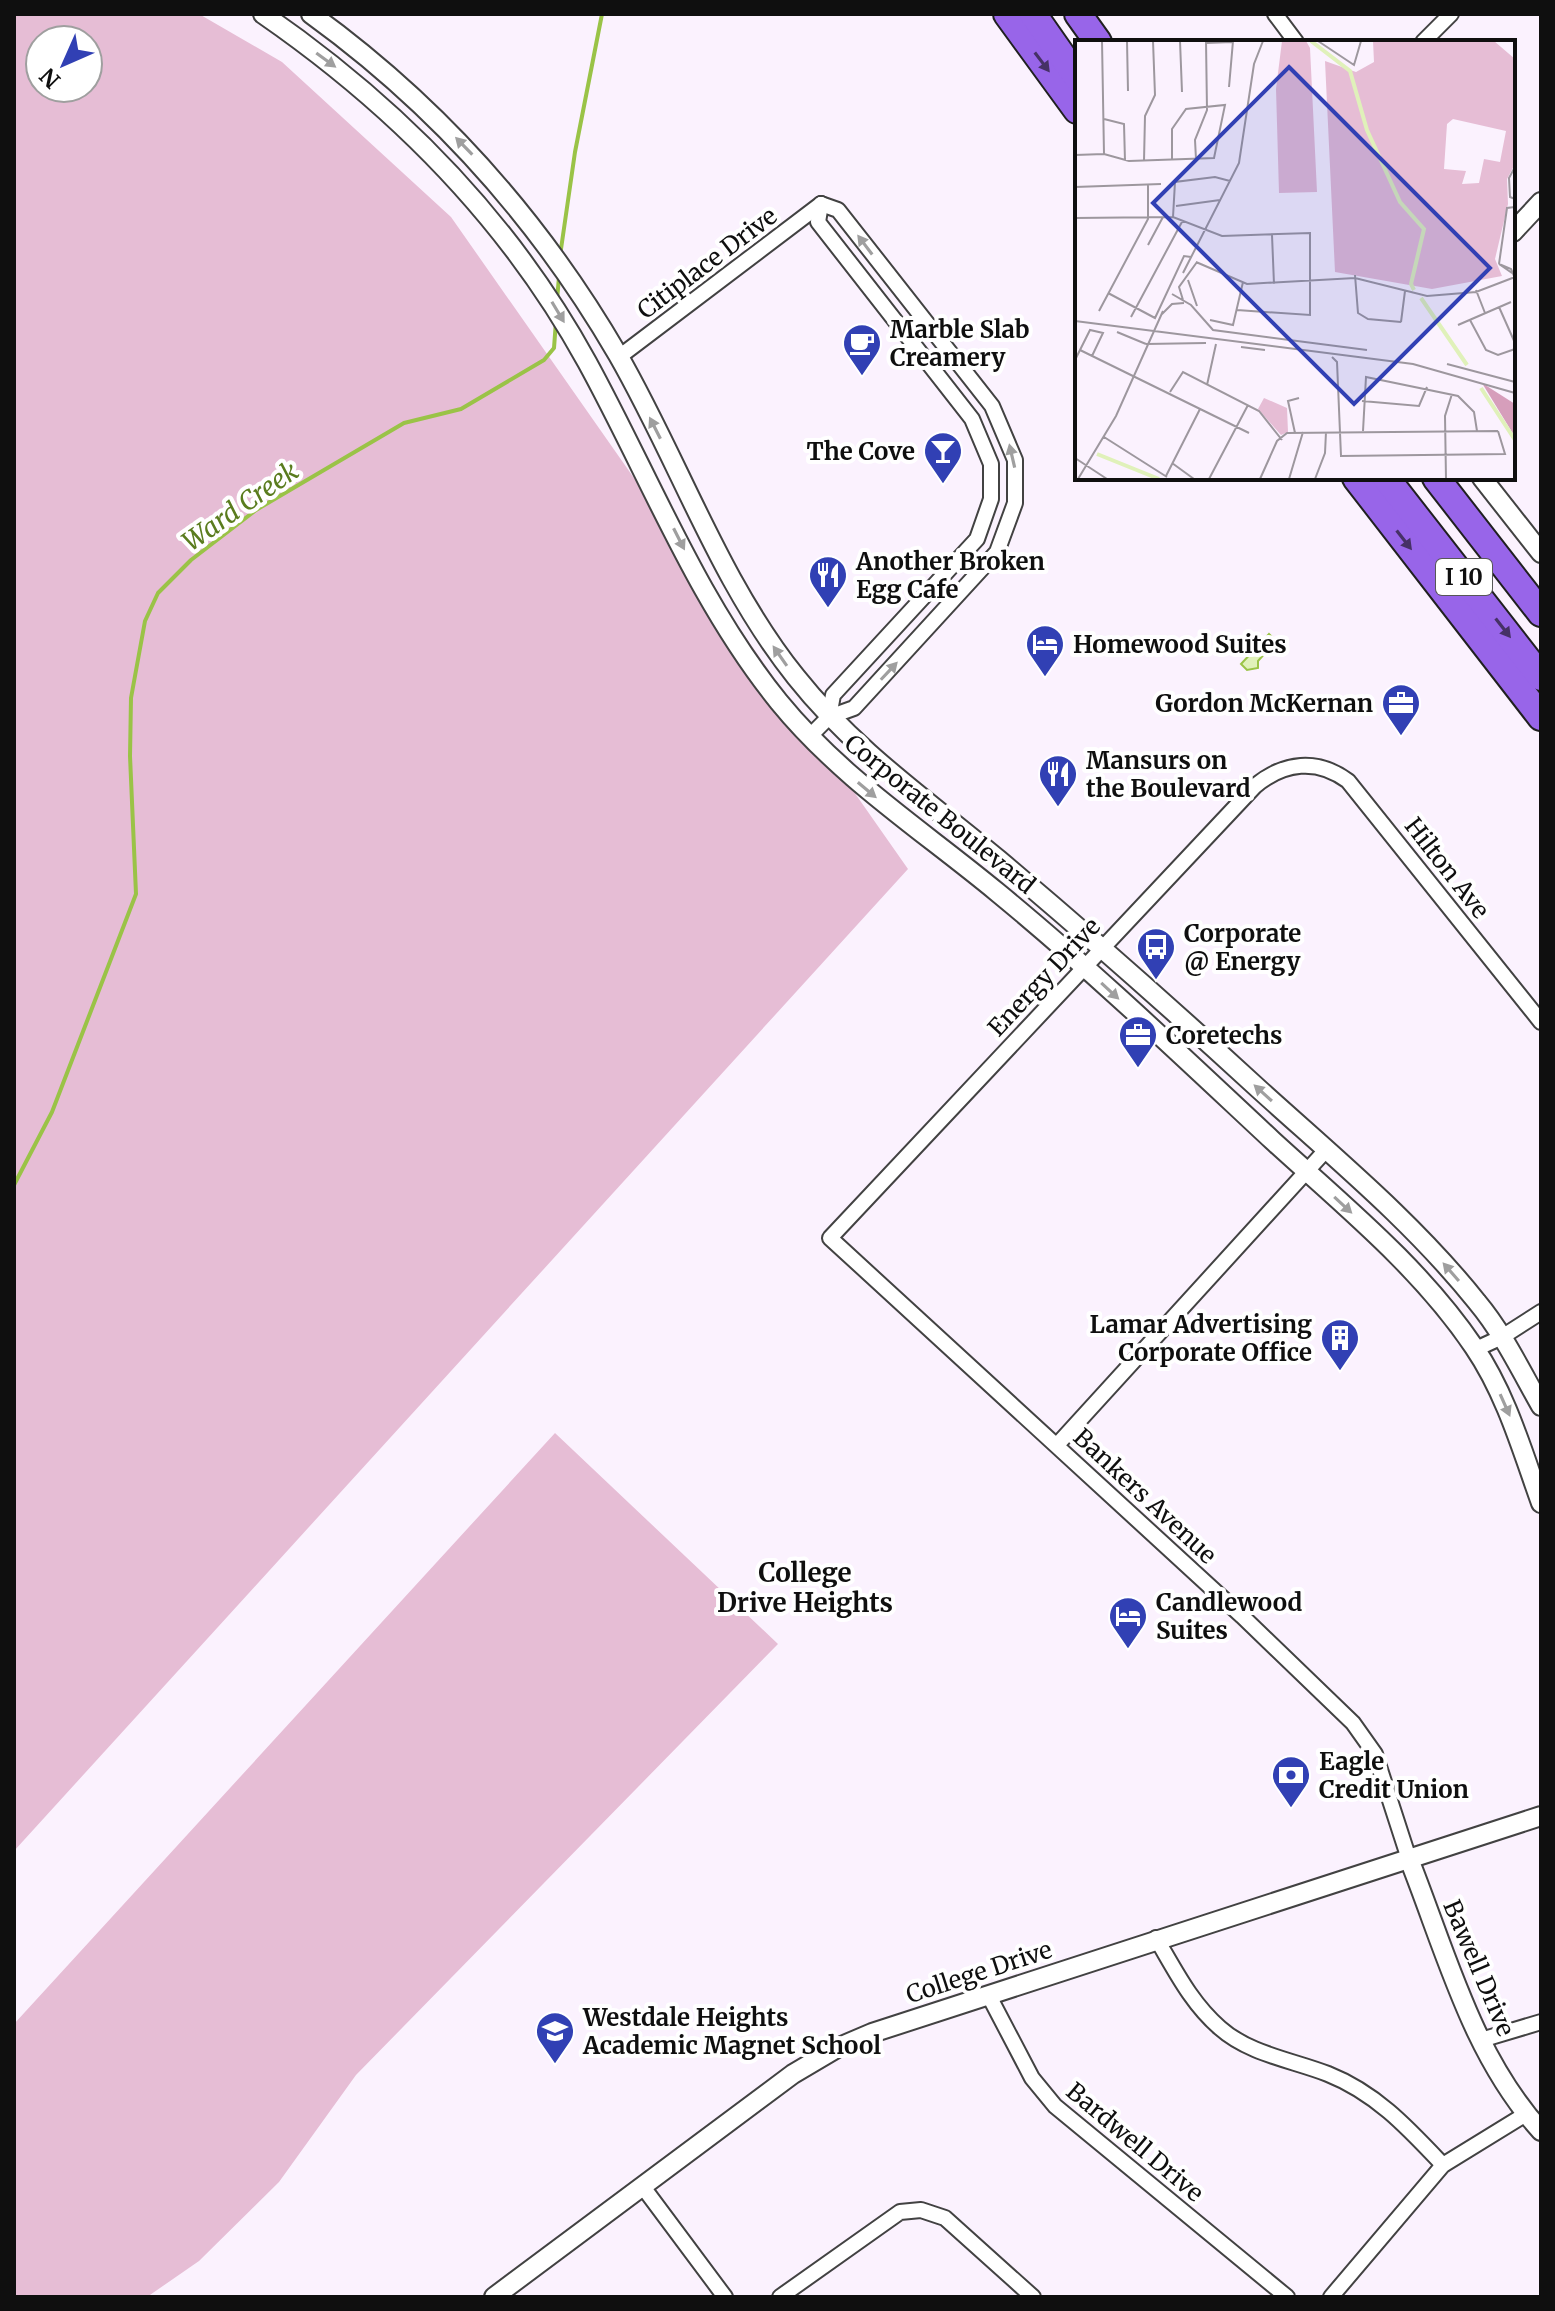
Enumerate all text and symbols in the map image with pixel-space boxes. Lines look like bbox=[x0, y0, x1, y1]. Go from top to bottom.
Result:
north arrow bbox=[24, 24, 104, 104]
inset map bbox=[1075, 40, 1515, 480]
one-way arrow bbox=[316, 52, 337, 67]
one-way arrow bbox=[1033, 52, 1049, 73]
text: N bbox=[33, 62, 66, 94]
one-way arrow bbox=[455, 137, 474, 156]
street label: Citiplace Drive bbox=[631, 200, 783, 326]
one-way arrow bbox=[857, 235, 873, 255]
one-way arrow bbox=[551, 301, 565, 323]
place label: Marble Slab Creamery bbox=[890, 314, 1030, 373]
cafe icon: Marble Slab Creamery bbox=[841, 322, 883, 377]
one-way arrow bbox=[649, 417, 662, 440]
bar icon: The Cove bbox=[922, 430, 964, 485]
place label: The Cove bbox=[807, 436, 915, 467]
one-way arrow bbox=[1005, 444, 1018, 469]
water label: Ward Creek bbox=[176, 454, 304, 558]
one-way arrow bbox=[672, 528, 685, 551]
one-way arrow bbox=[1395, 530, 1412, 550]
place label: Another Broken Egg Cafe bbox=[855, 546, 1045, 605]
restaurant icon: Another Broken Egg Cafe bbox=[807, 554, 849, 609]
road number: I 10 bbox=[1436, 559, 1492, 595]
one-way arrow bbox=[1494, 618, 1511, 638]
hotel icon: Homewood Suites bbox=[1024, 623, 1066, 678]
place label: Homewood Suites bbox=[1073, 629, 1287, 660]
one-way arrow bbox=[773, 645, 788, 666]
one-way arrow bbox=[880, 661, 898, 680]
office icon: Gordon McKernan bbox=[1380, 682, 1422, 737]
place label: Gordon McKernan bbox=[1155, 688, 1373, 719]
street label: Corporate Boulevard bbox=[838, 728, 1042, 900]
place label: Mansurs on the Boulevard bbox=[1086, 745, 1251, 804]
restaurant icon: Mansurs on the Boulevard bbox=[1037, 753, 1079, 808]
one-way arrow bbox=[856, 781, 876, 798]
street label: Hilton Ave bbox=[1398, 811, 1496, 925]
street label: Energy Drive bbox=[981, 911, 1107, 1043]
place label: Corporate @ Energy bbox=[1184, 918, 1301, 977]
bus stop icon: Corporate @ Energy bbox=[1135, 926, 1177, 981]
one-way arrow bbox=[1101, 982, 1120, 1000]
office icon: Coretechs bbox=[1117, 1014, 1159, 1069]
place label: Coretechs bbox=[1166, 1020, 1282, 1051]
one-way arrow bbox=[1254, 1084, 1273, 1102]
one-way arrow bbox=[1333, 1196, 1353, 1214]
one-way arrow bbox=[1443, 1262, 1461, 1281]
place label: Lamar Advertising Corporate Office bbox=[1089, 1309, 1312, 1368]
building icon: Lamar Advertising Corporate Office bbox=[1319, 1317, 1361, 1372]
one-way arrow bbox=[1498, 1394, 1511, 1417]
street label: Bankers Avenue bbox=[1067, 1422, 1223, 1570]
district label: College Drive Heights bbox=[717, 1556, 893, 1619]
place label: Candlewood Suites bbox=[1156, 1587, 1303, 1646]
hotel icon: Candlewood Suites bbox=[1107, 1595, 1149, 1650]
place label: Eagle Credit Union bbox=[1319, 1746, 1469, 1805]
bank icon: Eagle Credit Union bbox=[1270, 1754, 1312, 1809]
street label: Bawell Drive bbox=[1436, 1895, 1522, 2041]
street label: College Drive bbox=[902, 1934, 1056, 2010]
place label: Westdale Heights Academic Magnet School bbox=[582, 2002, 881, 2061]
school or university icon: Westdale Heights Academic Magnet School bbox=[534, 2010, 576, 2065]
street label: Bardwell Drive bbox=[1060, 2076, 1210, 2208]

